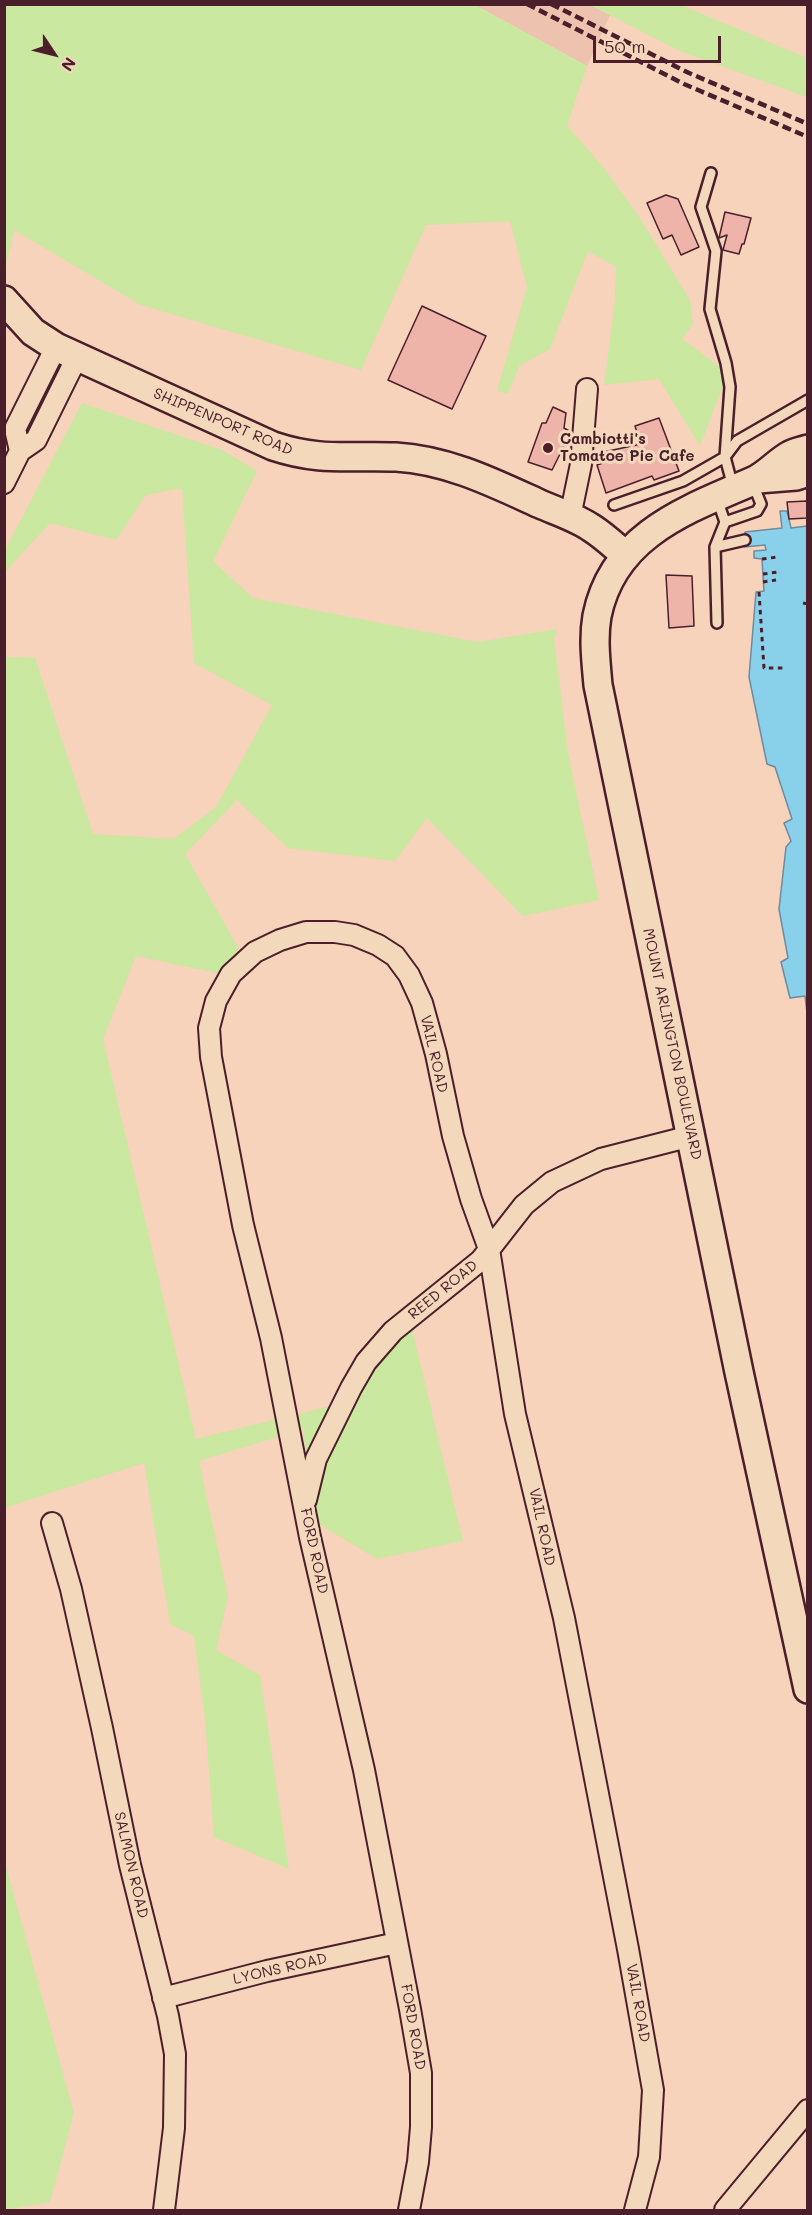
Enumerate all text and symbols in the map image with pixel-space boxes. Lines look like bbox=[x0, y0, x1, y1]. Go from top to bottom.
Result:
north arrow bbox=[24, 24, 84, 84]
scale bar bbox=[596, 24, 724, 62]
text: 50 m bbox=[604, 34, 646, 58]
text: N bbox=[57, 54, 81, 76]
street label: SHIPPENPORT ROAD bbox=[151, 384, 295, 460]
place label: Cambiotti's Tomatoe Pie Cafe bbox=[560, 430, 695, 465]
marker: Cambiotti's Tomatoe Pie Cafe bbox=[541, 441, 555, 455]
street label: MOUNT ARLINGTON BOULEVARD bbox=[639, 927, 705, 1161]
street label: VAIL ROAD bbox=[416, 1013, 452, 1095]
street label: REED ROAD bbox=[405, 1257, 481, 1323]
street label: VAIL ROAD bbox=[525, 1486, 559, 1568]
street label: FORD ROAD bbox=[296, 1506, 332, 1596]
street label: SALMON ROAD bbox=[110, 1810, 152, 1920]
street label: LYONS ROAD bbox=[231, 1949, 329, 1989]
street label: VAIL ROAD bbox=[622, 1962, 654, 2044]
street label: FORD ROAD bbox=[397, 1983, 429, 2071]

